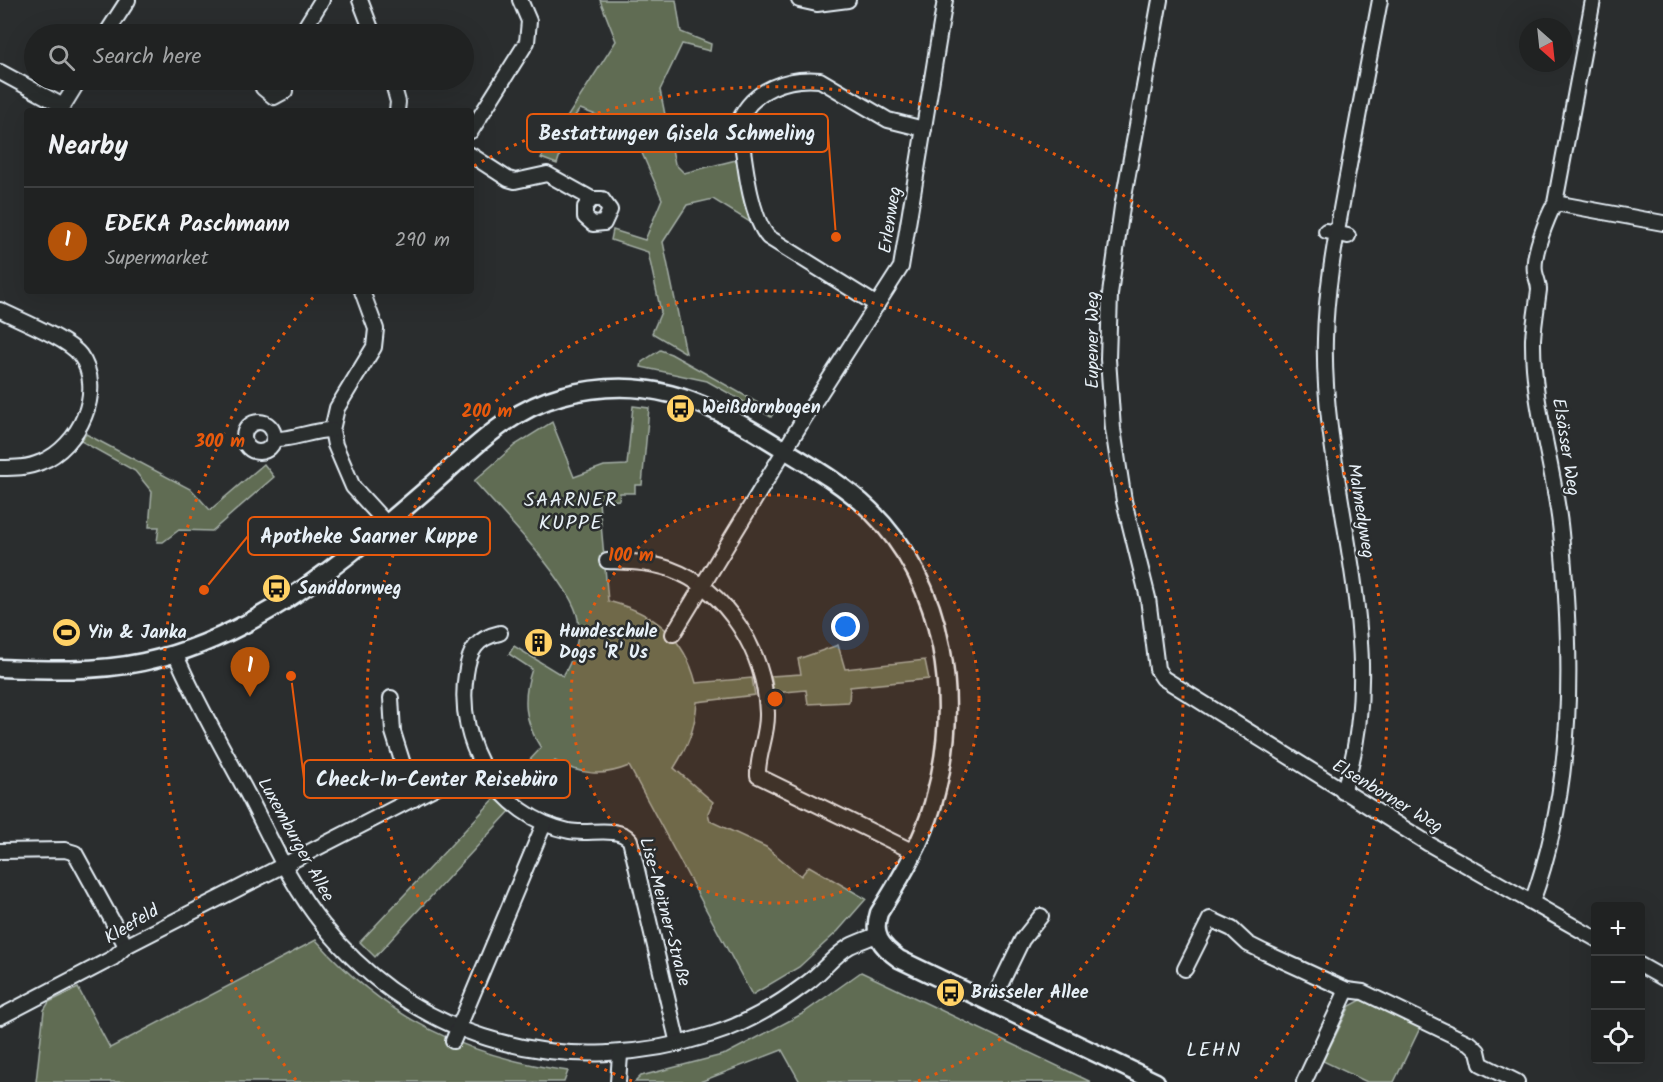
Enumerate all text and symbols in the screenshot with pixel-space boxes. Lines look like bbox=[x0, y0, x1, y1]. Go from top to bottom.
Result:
north arrow bbox=[1519, 18, 1573, 72]
search box bbox=[24, 24, 474, 90]
text: Search here bbox=[93, 40, 201, 75]
icon: search bbox=[45, 41, 78, 74]
callout: Bestattungen Gisela Schmeling bbox=[527, 114, 828, 152]
text: Bestattungen Gisela Schmeling bbox=[539, 119, 815, 151]
text: Nearby bbox=[48, 126, 128, 168]
street label: Erlenweg bbox=[871, 184, 911, 256]
text: EDEKA Paschmann bbox=[105, 208, 290, 243]
text: 1 bbox=[64, 225, 71, 257]
text: 290 m bbox=[395, 225, 450, 257]
text: Supermarket bbox=[105, 243, 208, 275]
street label: Eupener Weg bbox=[1079, 291, 1108, 389]
bus stop icon: Weißdornbogen bbox=[665, 392, 697, 424]
place label: Weißdornbogen bbox=[702, 394, 821, 423]
street label: Elsässer Weg bbox=[1543, 396, 1587, 498]
text: 200 m bbox=[462, 398, 513, 427]
text: 300 m bbox=[194, 428, 245, 457]
street label: Malmedyweg bbox=[1338, 461, 1382, 561]
district label: SAARNER KUPPE bbox=[524, 485, 618, 540]
callout: Apotheke Saarner Kuppe bbox=[248, 517, 490, 555]
text: Apotheke Saarner Kuppe bbox=[260, 522, 478, 554]
text: 100 m bbox=[608, 542, 654, 571]
bus stop icon: Sanddornweg bbox=[261, 573, 293, 605]
place label: Sanddornweg bbox=[298, 575, 401, 604]
your location bbox=[831, 612, 860, 641]
sports icon: Yin & Janka bbox=[51, 617, 83, 649]
place label: Hundeschule Dogs 'R' Us bbox=[559, 618, 658, 668]
place label: Yin & Janka bbox=[88, 619, 187, 648]
building icon: Hundeschule Dogs 'R' Us bbox=[522, 626, 554, 658]
pin: 1 bbox=[230, 648, 270, 697]
centre of rings bbox=[765, 689, 785, 709]
street label: Elsenborner Weg bbox=[1326, 752, 1448, 842]
callout: Check-In-Center Reisebüro bbox=[304, 760, 570, 798]
text: Check-In-Center Reisebüro bbox=[316, 765, 558, 797]
street label: Luxemburger Allee bbox=[249, 772, 341, 908]
street label: Lise-Meitner-Straße bbox=[630, 834, 698, 990]
street label: Kleefeld bbox=[99, 897, 166, 953]
map controls bbox=[1591, 902, 1645, 1064]
button: + bbox=[1591, 902, 1645, 956]
button: − bbox=[1591, 956, 1645, 1010]
bus stop icon: Brüsseler Allee bbox=[934, 977, 966, 1009]
place label: Brüsseler Allee bbox=[971, 979, 1089, 1008]
button: locate bbox=[1591, 1010, 1645, 1064]
district label: LEHN bbox=[1186, 1035, 1242, 1067]

